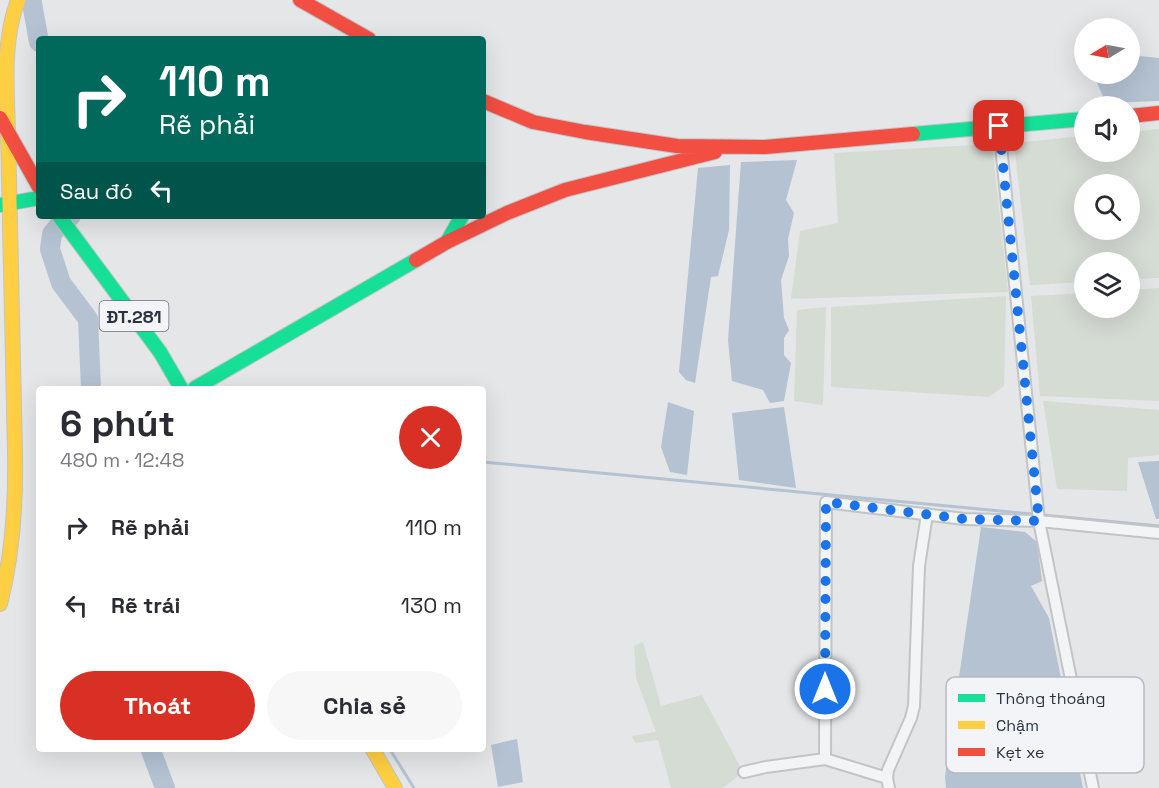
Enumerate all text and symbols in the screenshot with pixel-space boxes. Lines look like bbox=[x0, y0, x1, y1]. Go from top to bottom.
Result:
north arrow bbox=[1074, 18, 1140, 84]
map controls bbox=[1074, 18, 1140, 318]
text: 110 m bbox=[159, 55, 271, 108]
icon: right bbox=[60, 60, 138, 138]
button: sound bbox=[1074, 96, 1140, 162]
pin bbox=[973, 100, 1024, 151]
text: Rẽ phải bbox=[159, 107, 255, 142]
icon: arrive bbox=[982, 109, 1015, 142]
icon: left bbox=[145, 174, 178, 207]
button: search bbox=[1074, 174, 1140, 240]
text: Sau đó bbox=[60, 177, 133, 205]
button: layers bbox=[1074, 252, 1140, 318]
road number: ĐT.281 bbox=[100, 301, 168, 331]
text: 6 phút bbox=[60, 401, 175, 447]
button: close bbox=[399, 406, 462, 469]
text: 480 m · 12:48 bbox=[60, 447, 185, 473]
icon: right bbox=[60, 511, 93, 544]
text: Rẽ phải bbox=[111, 513, 189, 541]
text: 110 m bbox=[405, 513, 462, 541]
icon: left bbox=[60, 589, 93, 622]
text: Rẽ trái bbox=[111, 591, 180, 619]
text: 130 m bbox=[401, 591, 462, 619]
position arrow bbox=[793, 657, 857, 721]
button: Thoát bbox=[60, 671, 255, 740]
button: Chia sẻ bbox=[267, 671, 462, 740]
legend bbox=[946, 677, 1144, 773]
text: Thông thoáng bbox=[996, 688, 1106, 709]
text: Chậm bbox=[996, 715, 1039, 736]
text: Kẹt xe bbox=[996, 742, 1045, 763]

